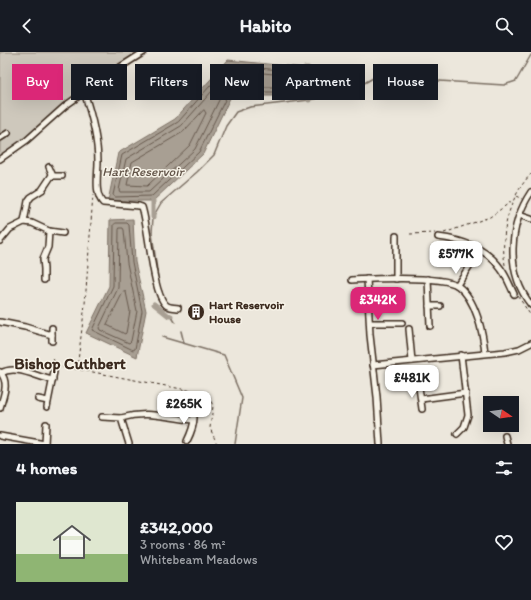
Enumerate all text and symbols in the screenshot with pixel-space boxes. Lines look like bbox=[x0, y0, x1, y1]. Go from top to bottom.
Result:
icon: back bbox=[16, 15, 38, 37]
text: Habito bbox=[240, 15, 291, 37]
icon: search bbox=[493, 15, 515, 37]
chip: Buy bbox=[12, 64, 63, 100]
chip: Rent bbox=[71, 64, 127, 100]
chip: Filters bbox=[135, 64, 202, 100]
chip: New bbox=[210, 64, 264, 100]
chip: Apartment bbox=[272, 64, 365, 100]
chip: House bbox=[373, 64, 438, 100]
water label: Hart Reservoir bbox=[102, 164, 186, 179]
pin: £577K bbox=[428, 241, 484, 275]
text: £577K bbox=[439, 246, 473, 261]
pin: £342K bbox=[350, 287, 406, 321]
text: £342K bbox=[360, 292, 397, 307]
place label: Hart Reservoir House bbox=[209, 298, 284, 326]
building icon: Hart Reservoir House bbox=[186, 302, 206, 322]
district label: Bishop Cuthbert bbox=[14, 354, 126, 374]
pin: £481K bbox=[384, 365, 440, 399]
text: £481K bbox=[394, 370, 430, 385]
pin: £265K bbox=[156, 391, 212, 425]
text: £265K bbox=[166, 396, 202, 411]
north arrow bbox=[483, 396, 519, 432]
map controls bbox=[483, 396, 519, 432]
icon: filters bbox=[493, 457, 515, 479]
text: 4 homes bbox=[16, 458, 77, 478]
text: £342,000 bbox=[140, 517, 213, 537]
icon: home bbox=[48, 518, 96, 566]
icon: heart bbox=[493, 531, 515, 553]
text: 3 rooms · 86 m² bbox=[140, 537, 226, 552]
text: Whitebeam Meadows bbox=[140, 552, 258, 567]

